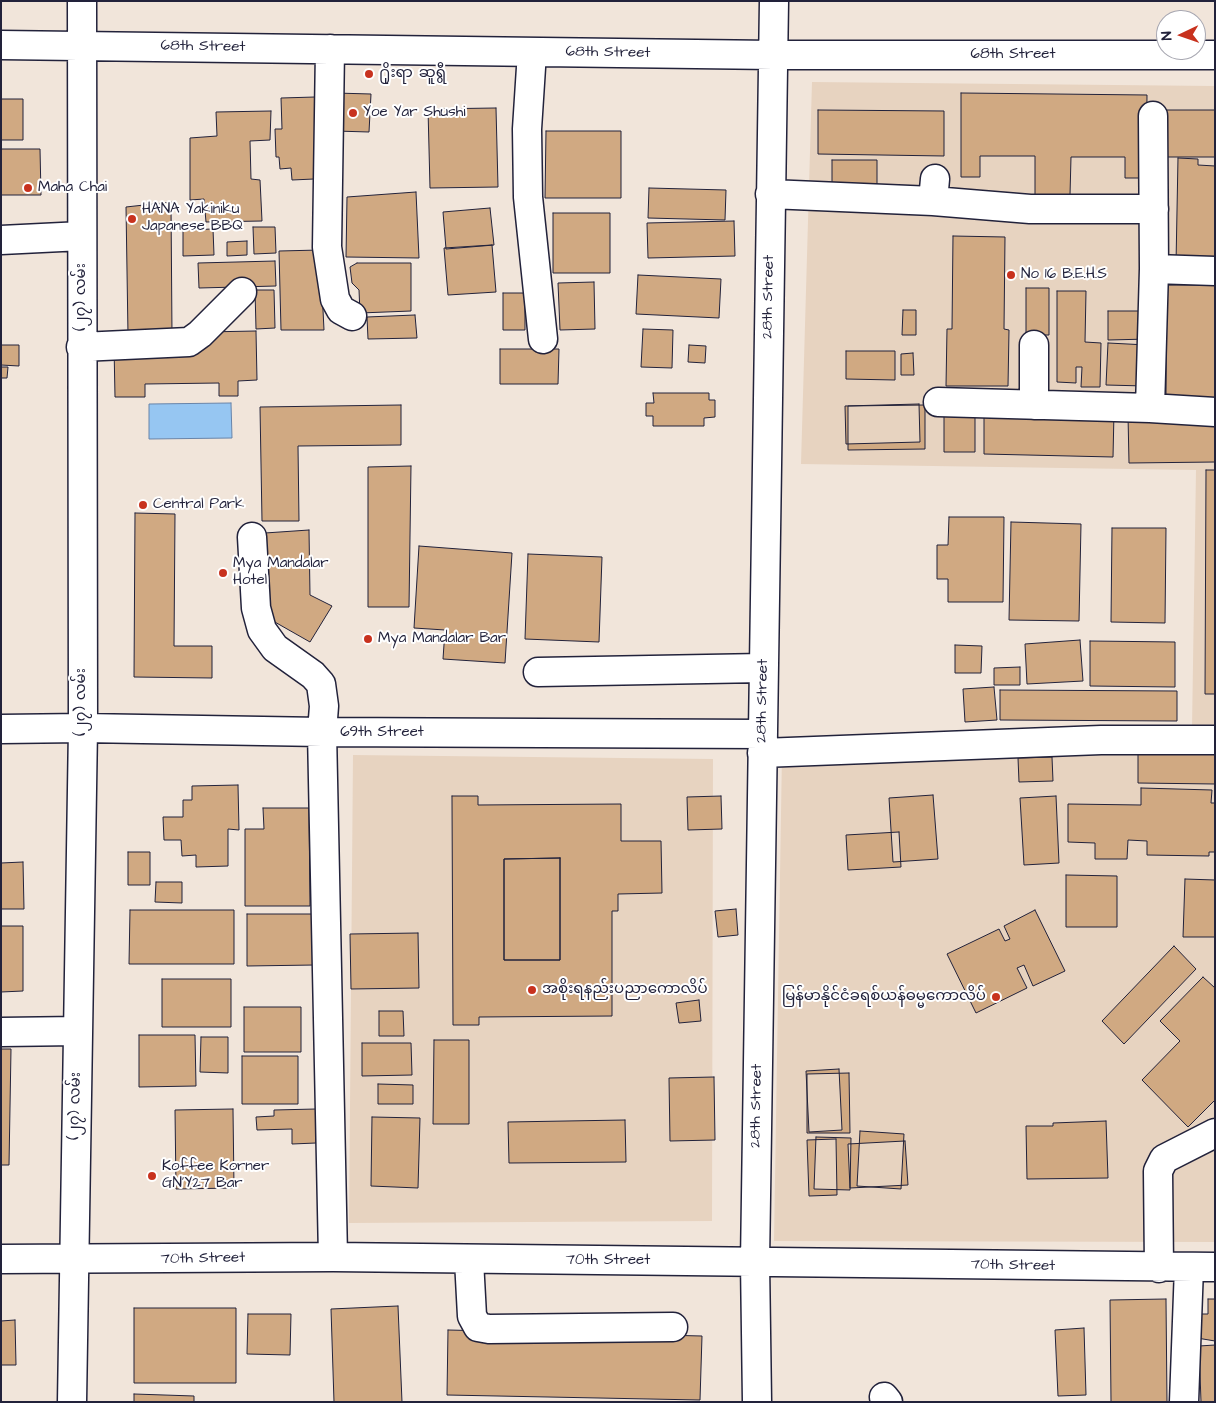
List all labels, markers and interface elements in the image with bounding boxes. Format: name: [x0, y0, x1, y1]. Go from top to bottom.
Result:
north arrow: [1156, 10, 1206, 60]
text: N: [1157, 31, 1177, 41]
street label: 68th Street: [160, 37, 246, 57]
street label: 68th Street: [565, 43, 651, 63]
street label: 68th Street: [971, 46, 1055, 64]
place label: ႐ိုးရာ ဆူရွီ: [379, 65, 446, 83]
marker: ႐ိုးရာ ဆူရွီ: [363, 68, 375, 80]
place label: Yoe Yar Shushi: [363, 104, 465, 122]
marker: Yoe Yar Shushi: [347, 107, 359, 119]
place label: Maha Chai: [38, 179, 107, 197]
marker: Maha Chai: [22, 182, 34, 194]
place label: HANA Yakiniku Japanese BBQ: [142, 201, 243, 236]
marker: HANA Yakiniku Japanese BBQ: [126, 213, 138, 225]
street label: 28th Street: [759, 255, 779, 339]
street label: (၂၇) လမ်း: [73, 263, 91, 331]
place label: No 16 B.E.H.S: [1021, 266, 1107, 284]
marker: No 16 B.E.H.S: [1005, 269, 1017, 281]
place label: Central Park: [153, 496, 244, 514]
marker: Central Park: [137, 499, 149, 511]
place label: Mya Mandalar Hotel: [233, 555, 328, 590]
marker: Mya Mandalar Hotel: [217, 567, 229, 579]
place label: Mya Mandalar Bar: [378, 630, 506, 648]
marker: Mya Mandalar Bar: [362, 633, 374, 645]
street label: 28th Street: [753, 659, 773, 743]
street label: (၂၇) လမ်း: [73, 668, 91, 736]
street label: 69th Street: [340, 724, 424, 742]
place label: အစိုးရနည်းပညာကောလိပ်: [542, 981, 708, 999]
marker: အစိုးရနည်းပညာကောလိပ်: [526, 984, 538, 996]
place label: မြန်မာနိုင်ငံခရစ်ယန်ဓမ္မကောလိပ်: [782, 988, 986, 1006]
marker: မြန်မာနိုင်ငံခရစ်ယန်ဓမ္မကောလိပ်: [990, 991, 1002, 1003]
street label: 28th Street: [747, 1064, 767, 1148]
street label: (၂၇) လမ်း: [66, 1072, 86, 1140]
place label: Koffee Korner GN'Y27 Bar: [162, 1158, 269, 1193]
marker: Koffee Korner GN'Y27 Bar: [146, 1170, 158, 1182]
street label: 70th Street: [161, 1249, 245, 1269]
street label: 70th Street: [566, 1252, 650, 1270]
street label: 70th Street: [971, 1256, 1055, 1276]

